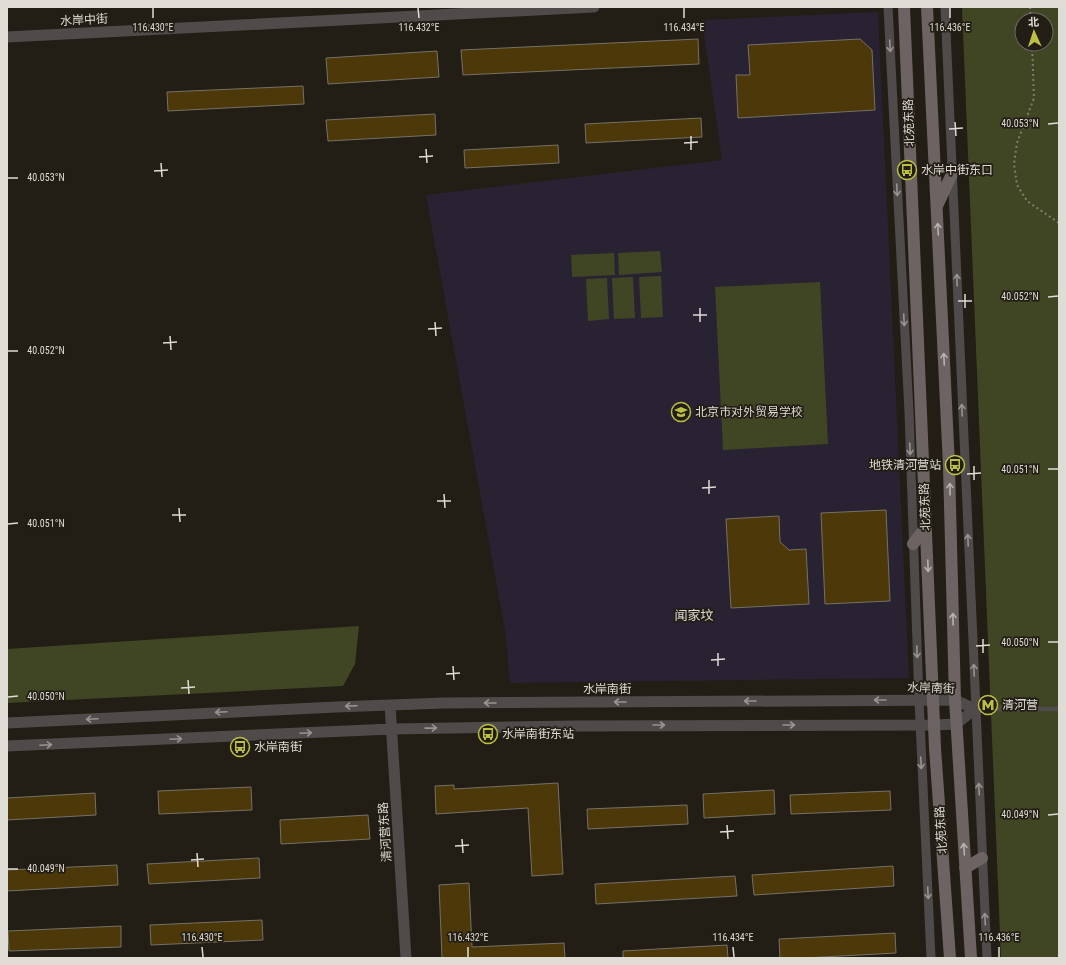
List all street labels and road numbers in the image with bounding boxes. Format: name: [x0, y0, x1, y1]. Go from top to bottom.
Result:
street label: 水岸中街: [60, 12, 108, 28]
street label: 北苑东路: [901, 99, 917, 147]
street label: 北苑东路: [917, 483, 933, 531]
street label: 水岸南街: [907, 680, 955, 696]
street label: 水岸南街: [583, 682, 631, 696]
street label: 清河营东路: [376, 802, 394, 862]
street label: 北苑东路: [932, 806, 950, 854]

